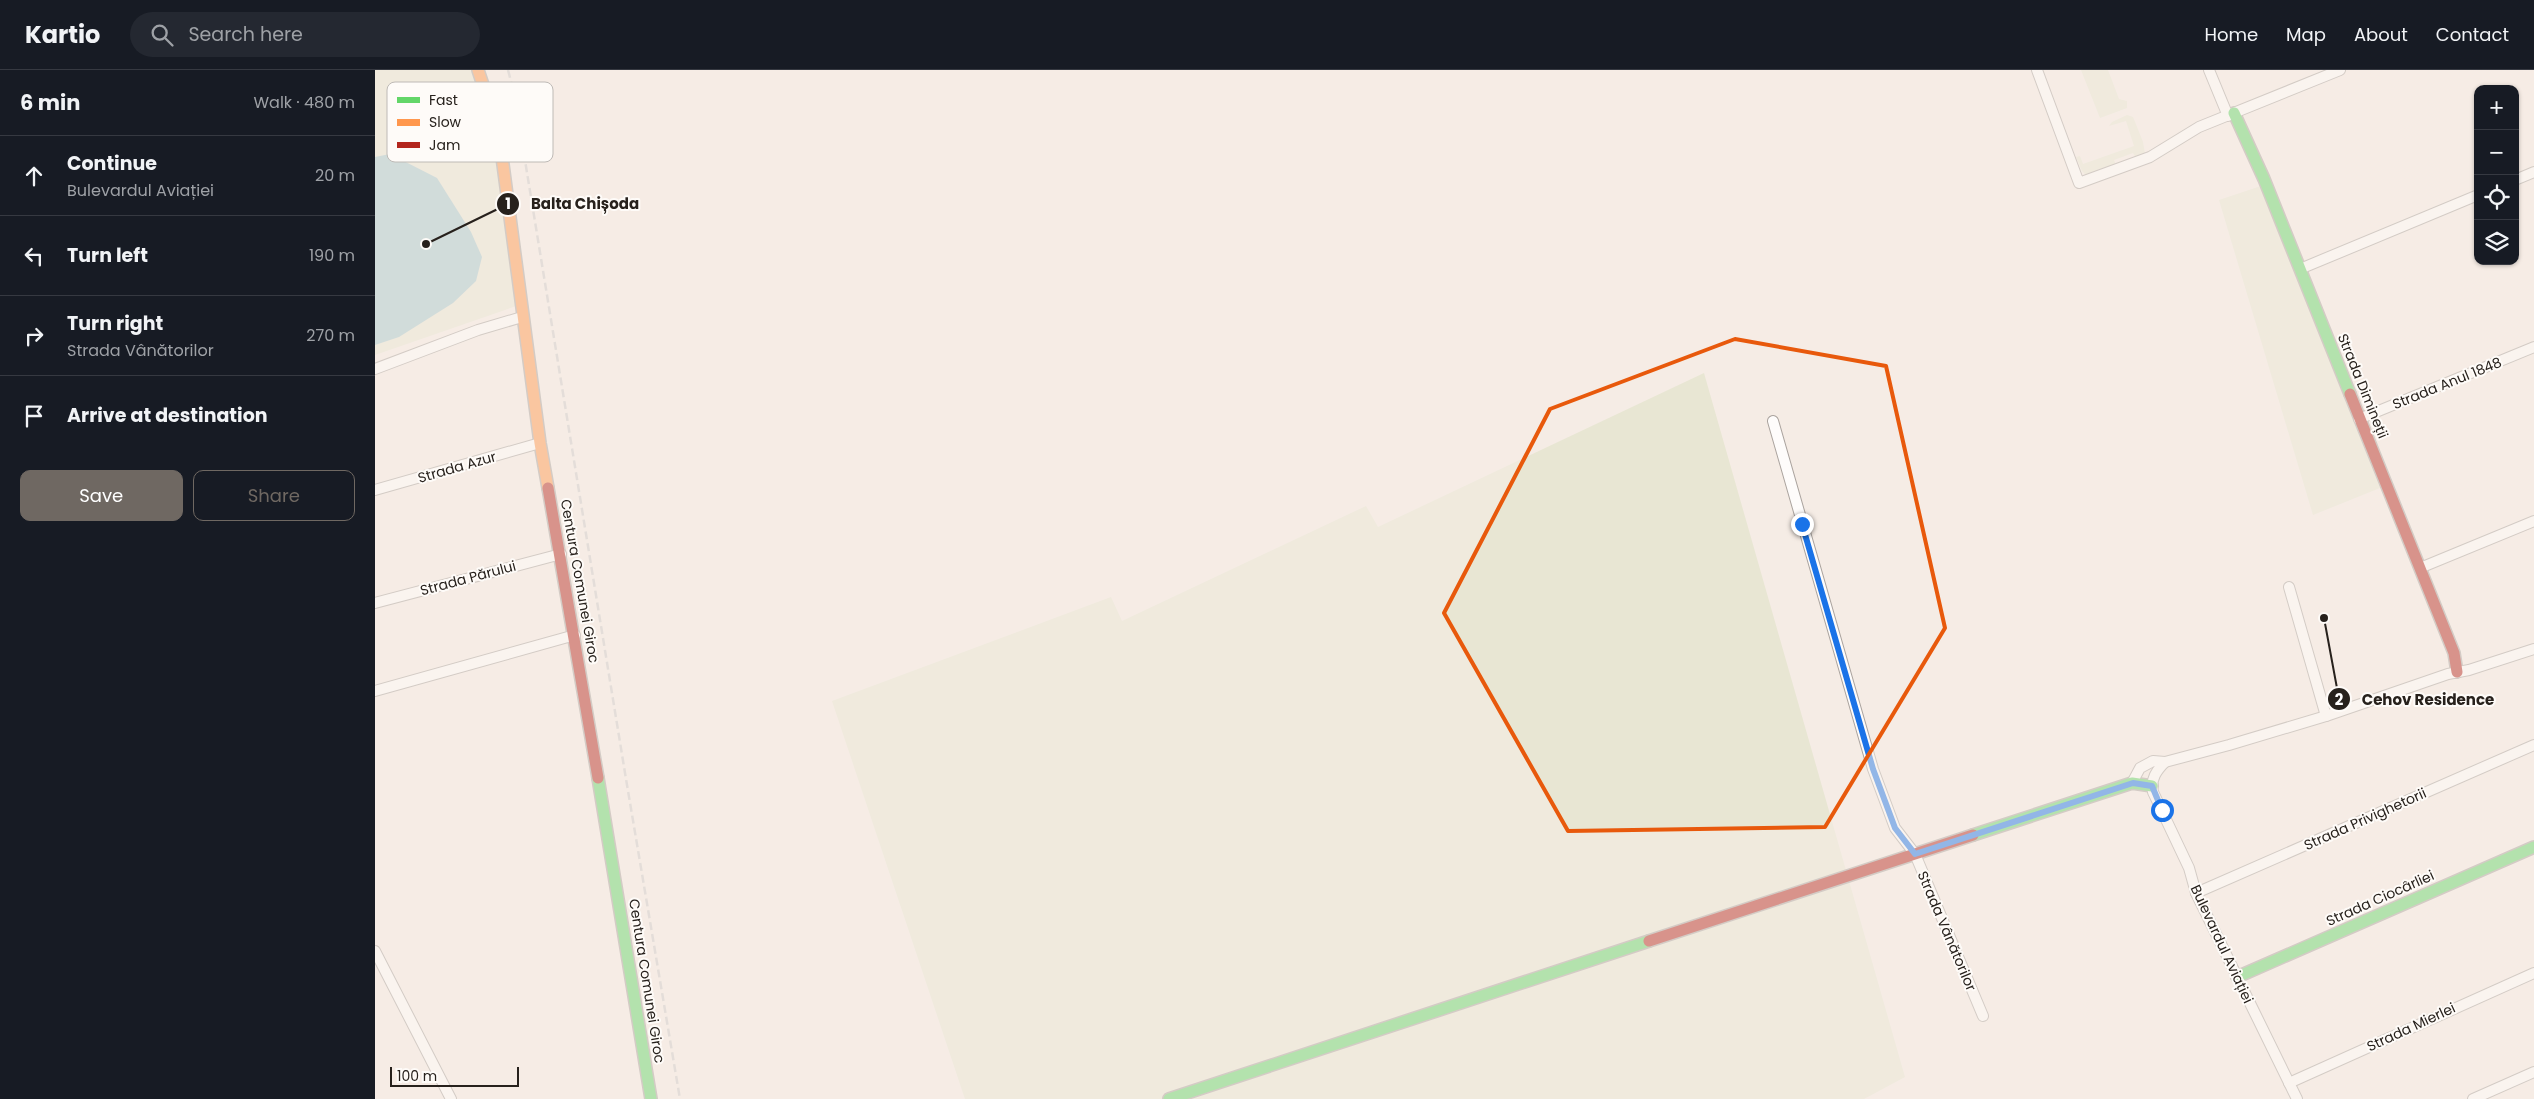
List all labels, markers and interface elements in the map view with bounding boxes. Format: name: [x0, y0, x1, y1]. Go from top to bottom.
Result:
search box: [130, 12, 480, 57]
text: Kartio: [25, 18, 100, 51]
icon: search: [148, 21, 176, 49]
text: Search here: [188, 21, 303, 48]
text: Home: [2204, 22, 2258, 47]
text: Map: [2286, 22, 2326, 47]
text: About: [2354, 22, 2408, 47]
text: Contact: [2436, 22, 2509, 47]
legend: [387, 82, 553, 162]
map controls: [2474, 85, 2519, 265]
button: +: [2474, 85, 2519, 130]
text: 6 min: [20, 88, 80, 117]
text: Fast: [429, 90, 458, 110]
text: Walk · 480 m: [253, 91, 355, 114]
text: Slow: [429, 112, 462, 132]
button: −: [2474, 130, 2519, 175]
text: Jam: [429, 135, 460, 155]
text: Continue: [67, 150, 157, 177]
icon: ahead: [20, 162, 48, 190]
text: 20 m: [315, 164, 355, 187]
button: locate: [2474, 175, 2519, 220]
text: Bulevardul Aviației: [67, 179, 214, 202]
callout: Balta Chișoda: [496, 189, 649, 219]
text: 1: [505, 193, 511, 214]
text: Balta Chișoda: [531, 193, 639, 215]
button: layers: [2474, 220, 2519, 265]
icon: left: [20, 242, 48, 270]
text: Turn left: [67, 242, 148, 269]
text: 190 m: [309, 244, 355, 267]
text: Turn right: [67, 310, 163, 337]
icon: right: [20, 322, 48, 350]
text: 270 m: [306, 324, 355, 347]
street label: Strada Dimineții: [2333, 331, 2393, 441]
text: Strada Vânătorilor: [67, 339, 214, 362]
street label: Strada Anul 1848: [2389, 352, 2505, 414]
icon: arrive: [20, 402, 48, 430]
text: Arrive at destination: [67, 402, 268, 429]
street label: Strada Azur: [415, 446, 499, 488]
button: Save: [20, 470, 183, 521]
button: Share: [193, 470, 355, 521]
street label: Centura Comunei Giroc: [556, 498, 604, 664]
route end: [1791, 513, 1814, 536]
street label: Strada Părului: [418, 556, 518, 600]
callout: Cehov Residence: [2327, 684, 2504, 714]
text: 2: [2335, 689, 2344, 710]
text: Cehov Residence: [2362, 689, 2494, 710]
street label: Strada Privighetorii: [2301, 783, 2429, 855]
route start: [2151, 799, 2174, 822]
street label: Strada Ciocârliei: [2323, 865, 2437, 931]
street label: Strada Vânătorilor: [1913, 868, 1981, 994]
street label: Bulevardul Aviației: [2186, 881, 2258, 1007]
street label: Centura Comunei Giroc: [624, 897, 670, 1065]
street label: Strada Mierlei: [2363, 998, 2459, 1056]
scale bar: [390, 1064, 519, 1087]
text: 100 m: [397, 1066, 437, 1086]

